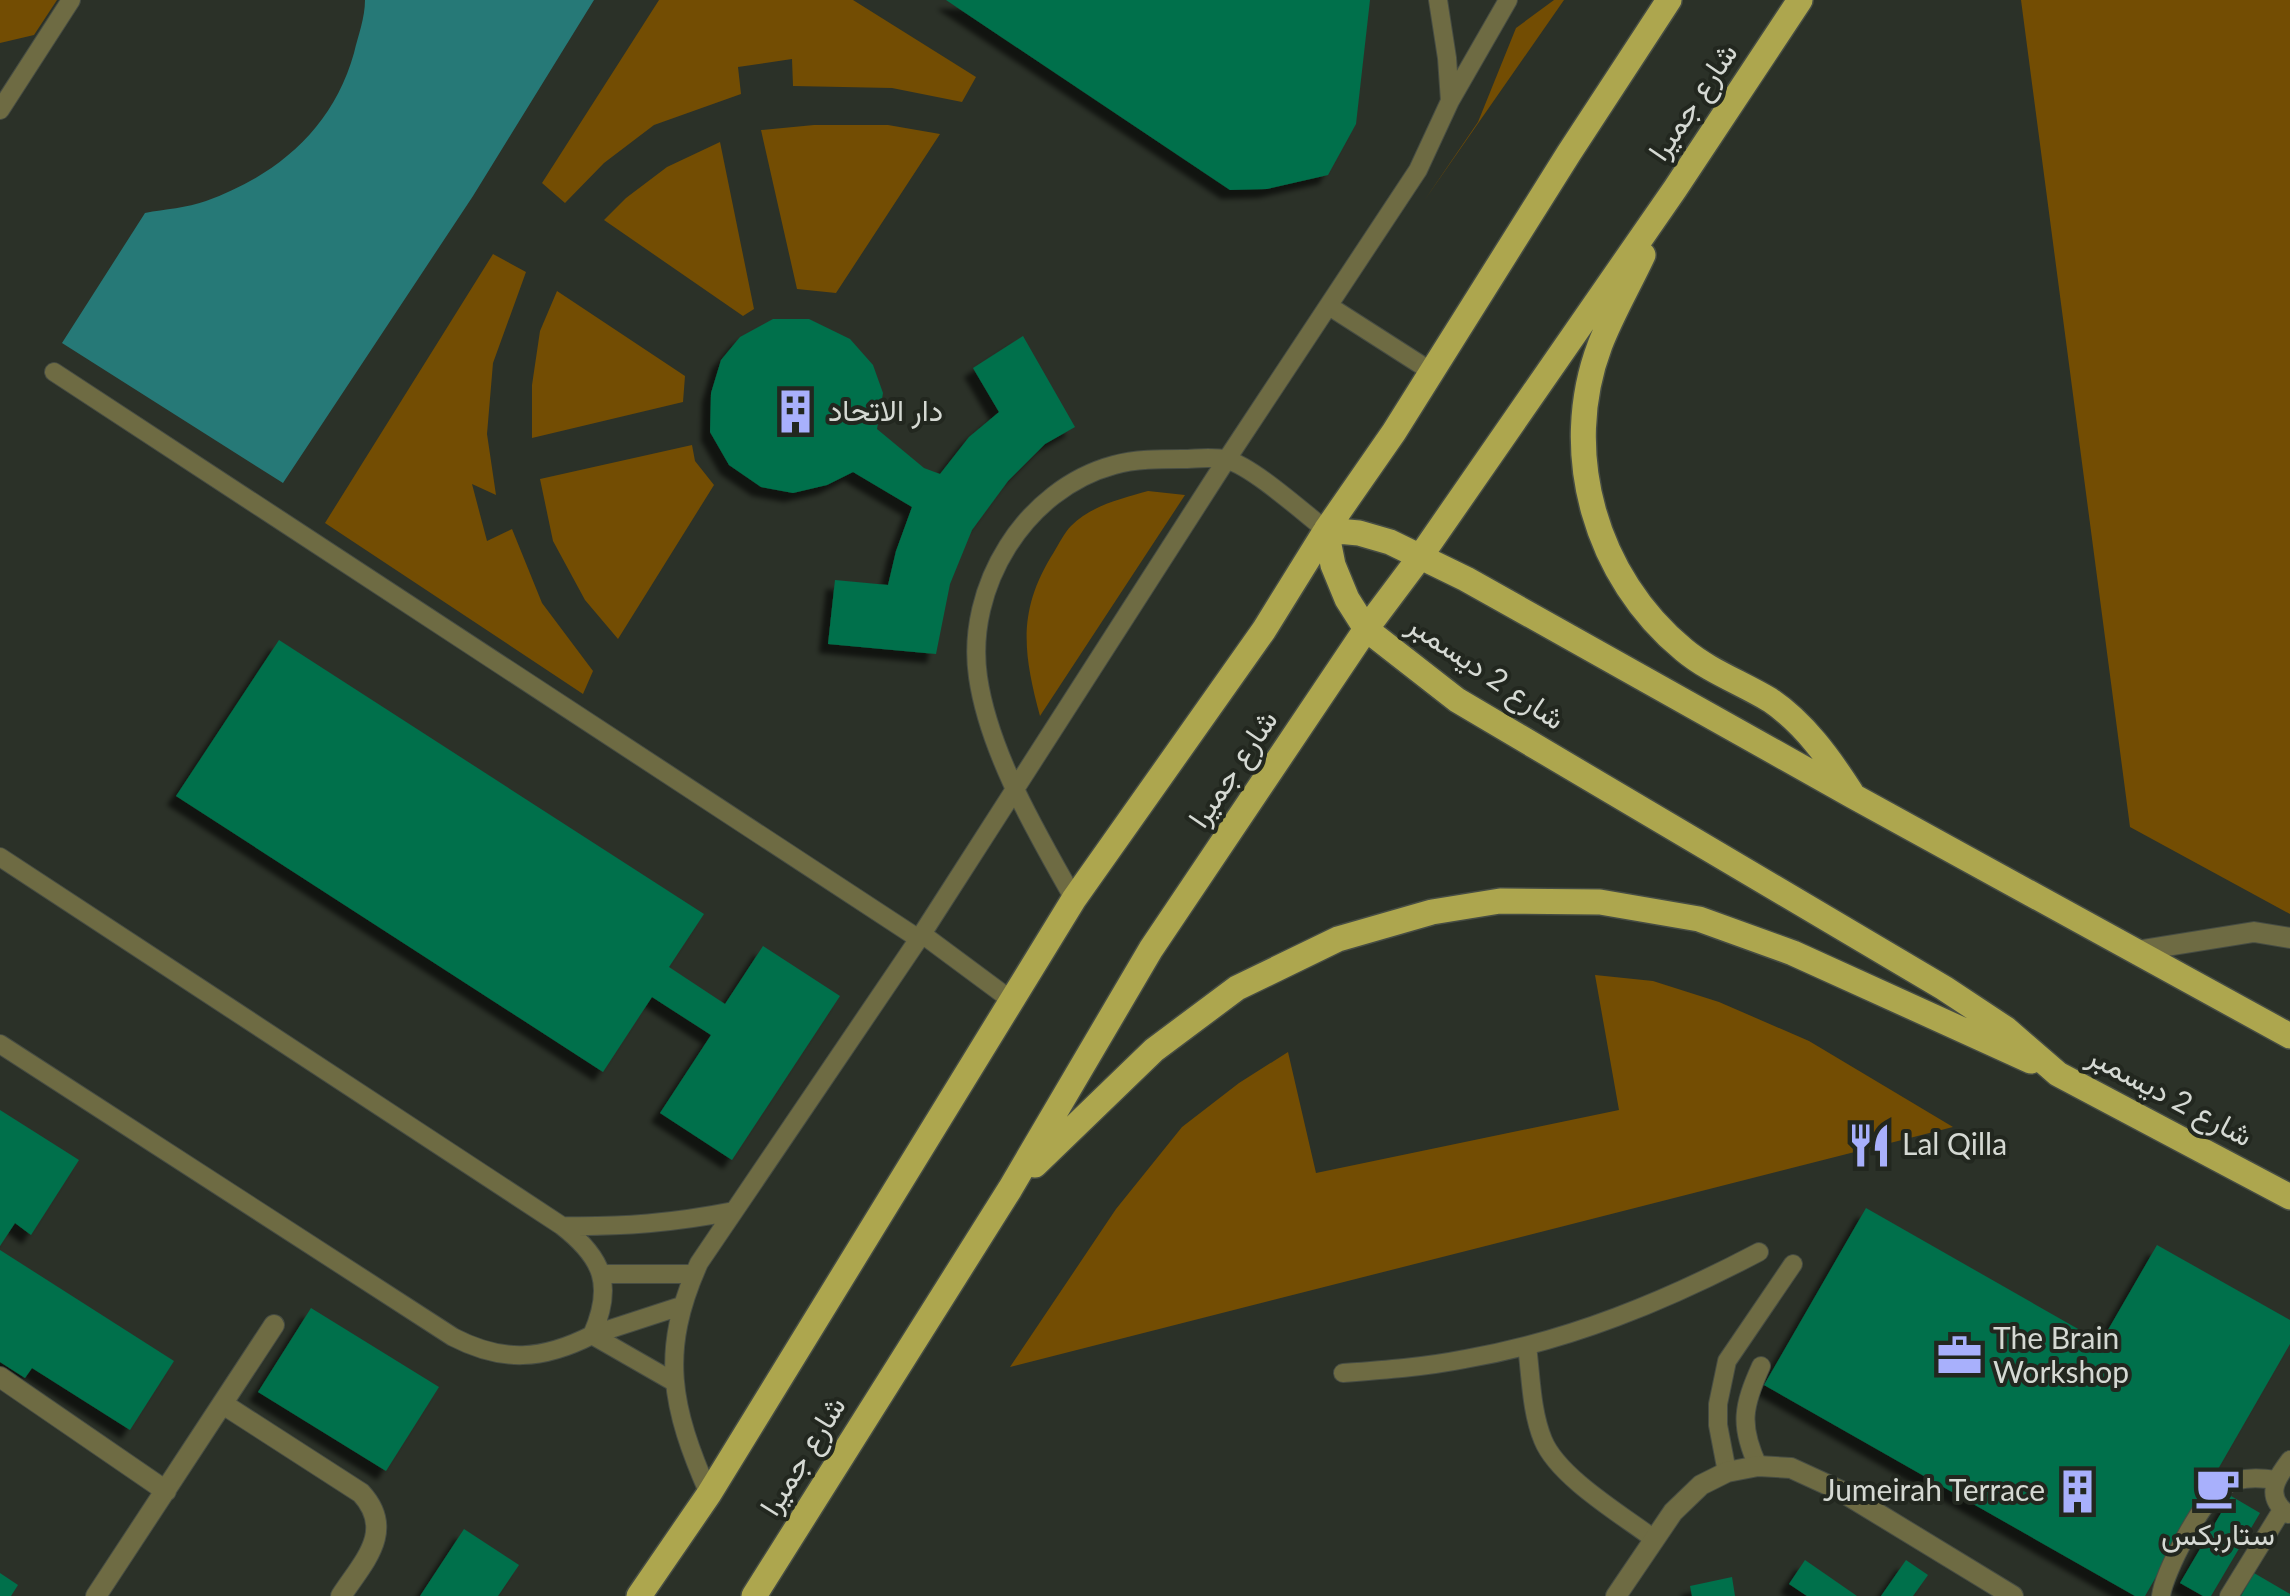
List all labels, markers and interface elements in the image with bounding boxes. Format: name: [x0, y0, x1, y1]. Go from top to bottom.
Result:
street label: شارع جميرا: [1639, 35, 1747, 169]
building icon: دار الاتحاد: [771, 387, 819, 435]
place label: دار الاتحاد: [828, 391, 943, 429]
street label: شارع 2 ديسمبر: [1399, 604, 1572, 739]
street label: شارع جميرا: [1179, 702, 1287, 836]
street label: شارع 2 ديسمبر: [2080, 1035, 2259, 1156]
restaurant icon: Lal Qilla: [1845, 1121, 1893, 1169]
place label: Lal Qilla: [1902, 1125, 2007, 1161]
place label: The Brain Workshop: [1993, 1319, 2129, 1389]
office icon: The Brain Workshop: [1936, 1332, 1984, 1380]
street label: شارع جميرا: [751, 1389, 855, 1523]
cafe icon: ستاربكس: [2194, 1464, 2242, 1512]
building icon: Jumeirah Terrace: [2054, 1467, 2102, 1515]
place label: Jumeirah Terrace: [1823, 1471, 2045, 1507]
place label: ستاربكس: [2161, 1515, 2275, 1553]

